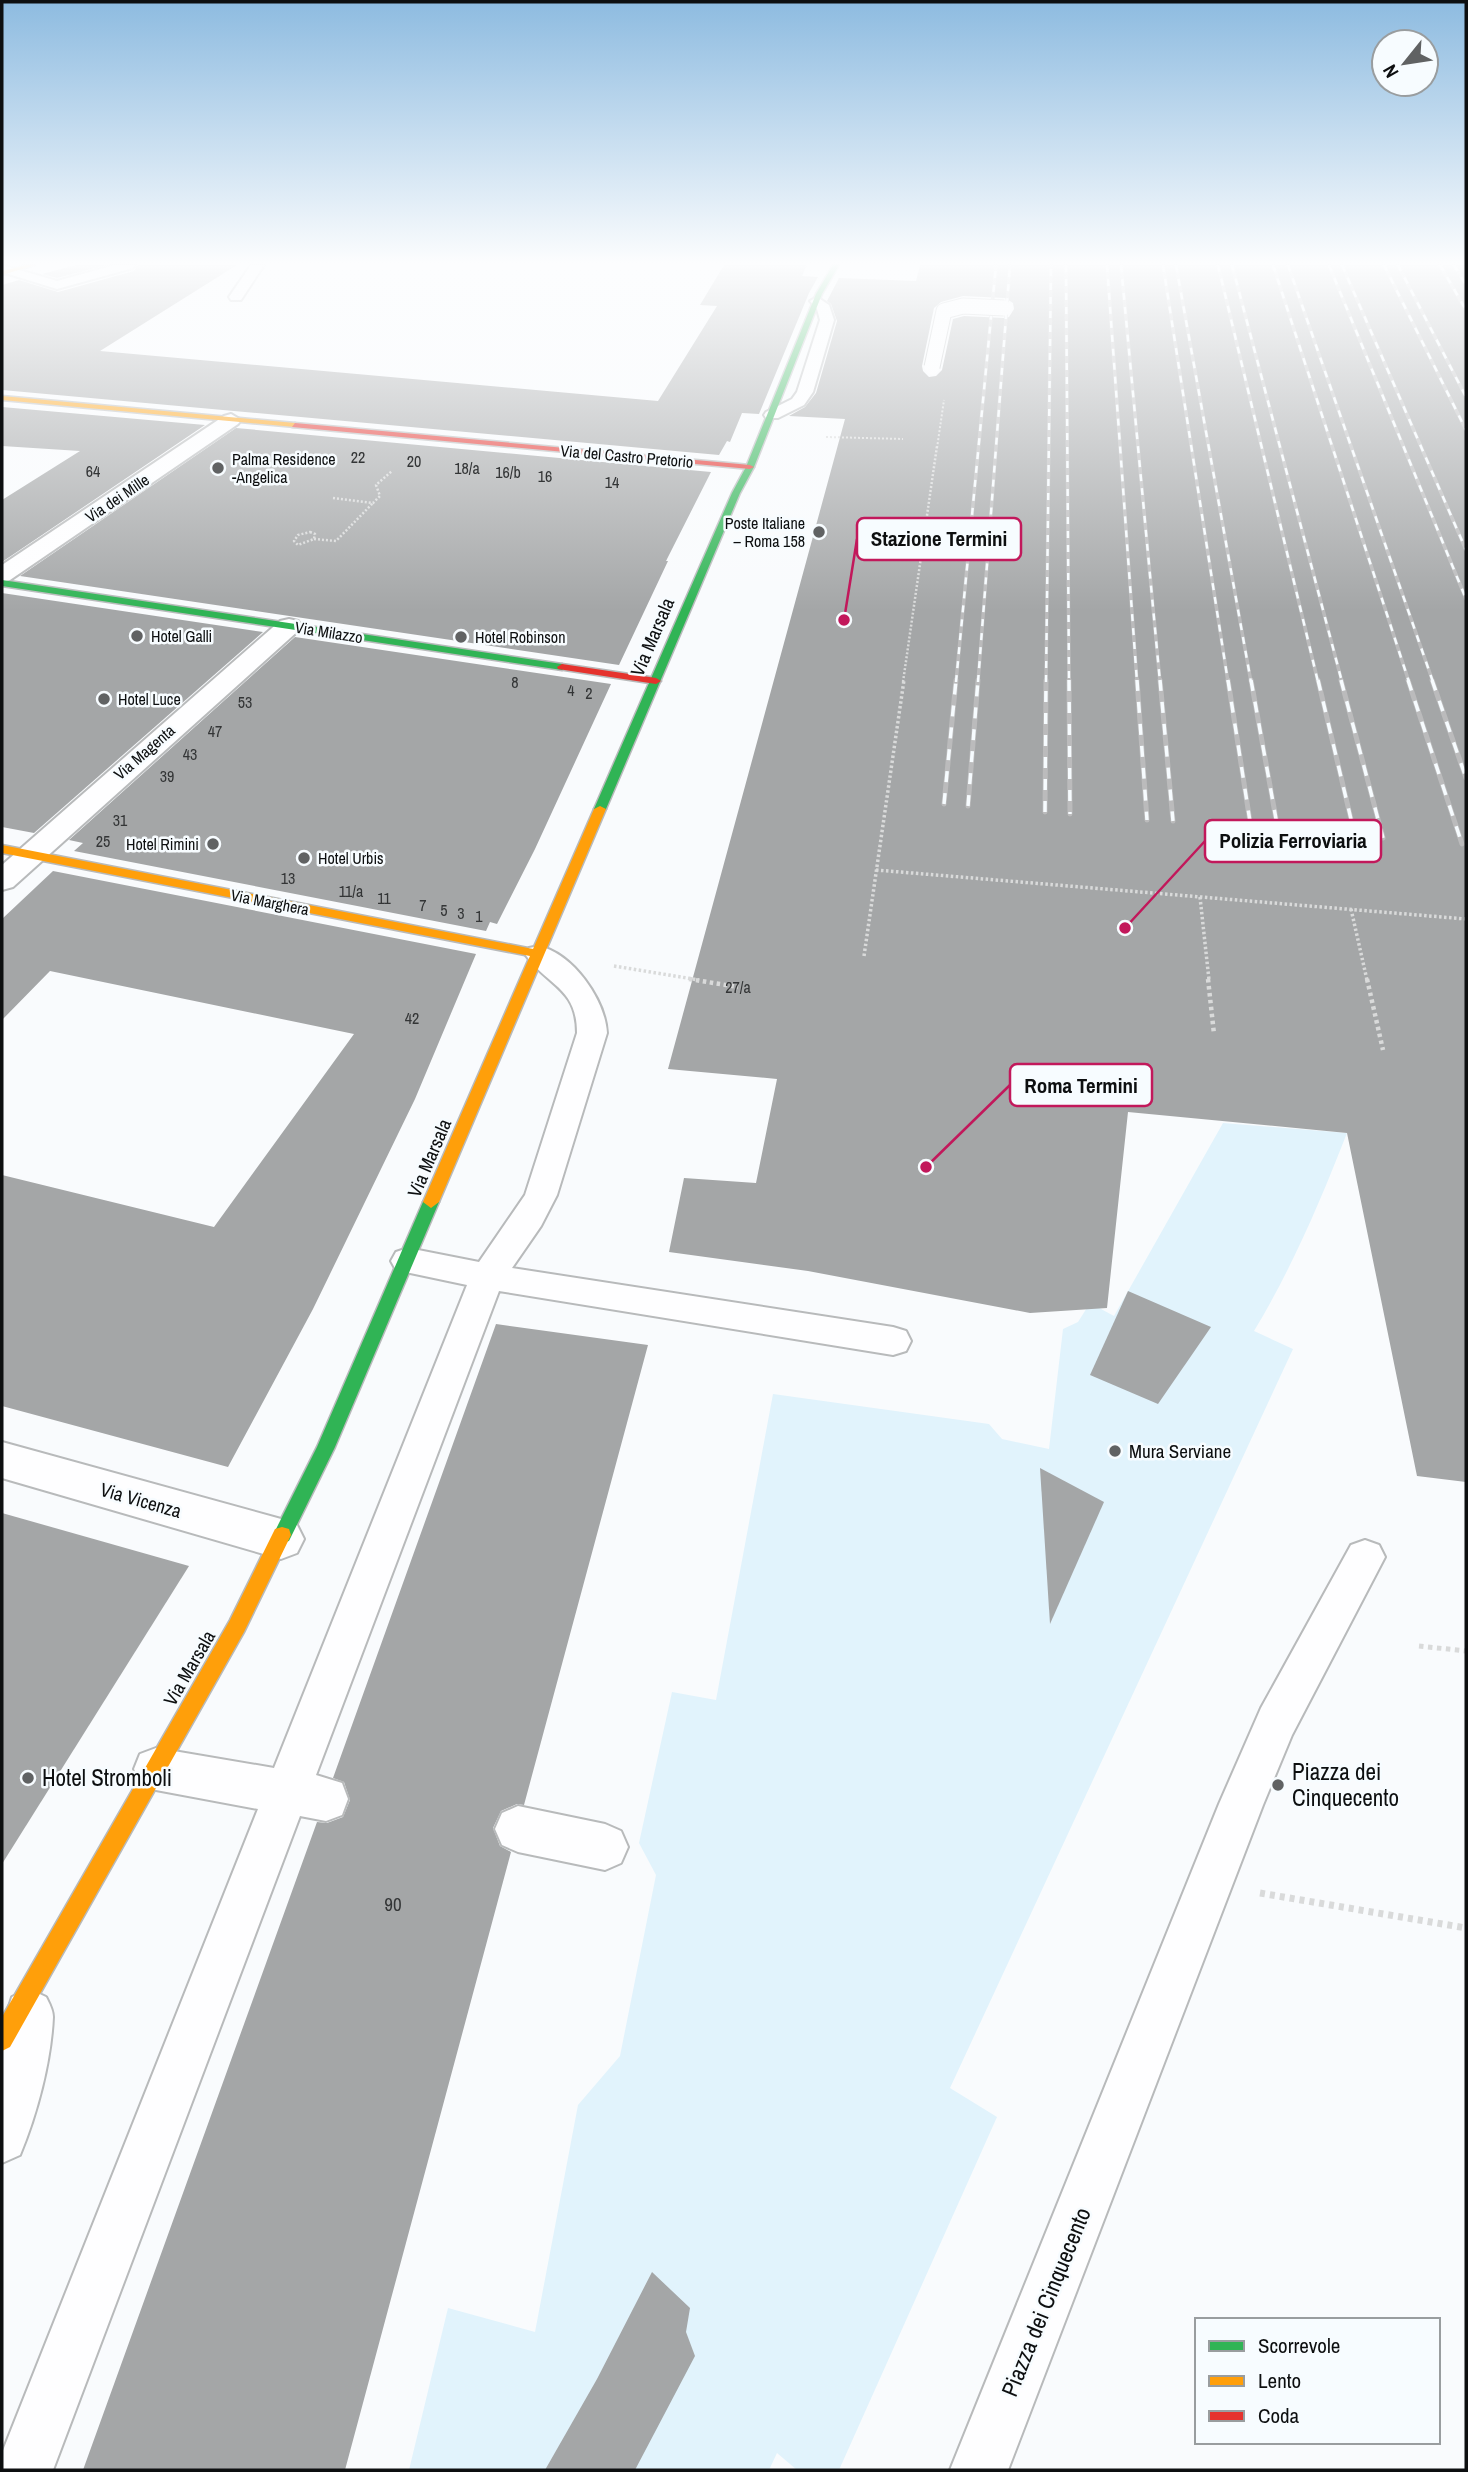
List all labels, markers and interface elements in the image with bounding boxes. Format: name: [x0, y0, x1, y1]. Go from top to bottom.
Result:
north arrow: [1370, 28, 1440, 98]
text: N: [1376, 60, 1404, 83]
street label: Via del Castro Pretorio: [560, 439, 694, 473]
house number: 22: [351, 446, 365, 468]
place label: Palma Residence -Angelica: [232, 448, 336, 488]
house number: 20: [407, 450, 421, 472]
house number: 18/a: [454, 457, 480, 479]
house number: 64: [86, 460, 100, 482]
marker: Palma Residence -Angelica: [210, 460, 226, 476]
house number: 16/b: [495, 461, 521, 483]
house number: 16: [538, 465, 552, 487]
street label: Via dei Mille: [81, 469, 153, 527]
house number: 14: [605, 471, 619, 493]
place label: Poste Italiane – Roma 158: [725, 512, 805, 552]
callout: Stazione Termini: [857, 518, 1021, 560]
marker: Poste Italiane – Roma 158: [811, 524, 827, 540]
text: Stazione Termini: [871, 524, 1007, 553]
street label: Via Marsala: [624, 593, 680, 680]
street label: Via Milazzo: [294, 616, 364, 648]
place label: Hotel Galli: [151, 625, 212, 647]
place label: Hotel Robinson: [475, 626, 565, 648]
marker: Hotel Galli: [129, 628, 145, 644]
marker: Hotel Robinson: [453, 629, 469, 645]
house number: 8: [511, 671, 519, 693]
house number: 4: [567, 679, 575, 701]
house number: 2: [585, 682, 593, 704]
place label: Hotel Luce: [118, 688, 181, 710]
marker: Hotel Luce: [96, 691, 112, 707]
house number: 53: [238, 691, 252, 713]
street label: Via Magenta: [109, 719, 180, 785]
house number: 47: [208, 720, 222, 742]
house number: 43: [183, 743, 197, 765]
house number: 39: [160, 765, 174, 787]
house number: 31: [113, 809, 128, 831]
callout: Polizia Ferroviaria: [1205, 820, 1381, 862]
text: Polizia Ferroviaria: [1219, 826, 1367, 855]
house number: 25: [96, 830, 110, 852]
place label: Hotel Rimini: [126, 833, 199, 855]
marker: Hotel Rimini: [205, 836, 221, 852]
place label: Hotel Urbis: [318, 847, 384, 869]
marker: Hotel Urbis: [296, 850, 312, 866]
house number: 13: [281, 867, 295, 889]
house number: 11/a: [339, 880, 364, 902]
street label: Via Marghera: [229, 884, 312, 920]
house number: 11: [377, 887, 392, 909]
house number: 7: [419, 894, 427, 916]
house number: 5: [440, 899, 448, 921]
house number: 3: [457, 902, 465, 924]
house number: 1: [475, 905, 483, 927]
house number: 27/a: [725, 976, 751, 998]
house number: 42: [405, 1007, 419, 1029]
callout: Roma Termini: [1010, 1064, 1152, 1106]
text: Roma Termini: [1024, 1071, 1138, 1100]
street label: Via Marsala: [401, 1114, 457, 1201]
place label: Mura Serviane: [1129, 1438, 1231, 1464]
marker: Mura Serviane: [1107, 1443, 1123, 1459]
street label: Via Vicenza: [97, 1476, 185, 1524]
street label: Via Marsala: [157, 1625, 221, 1710]
place label: Piazza dei Cinquecento: [1292, 1756, 1399, 1813]
place label: Hotel Stromboli: [42, 1762, 172, 1793]
marker: Hotel Stromboli: [20, 1770, 36, 1786]
marker: Piazza dei Cinquecento: [1270, 1777, 1286, 1793]
house number: 90: [384, 1891, 402, 1917]
street label: Piazza dei Cinquecento: [993, 2203, 1098, 2401]
legend: [1195, 2318, 1440, 2444]
text: Scorrevole: [1258, 2331, 1340, 2360]
text: Lento: [1258, 2366, 1301, 2395]
text: Coda: [1258, 2401, 1300, 2430]

